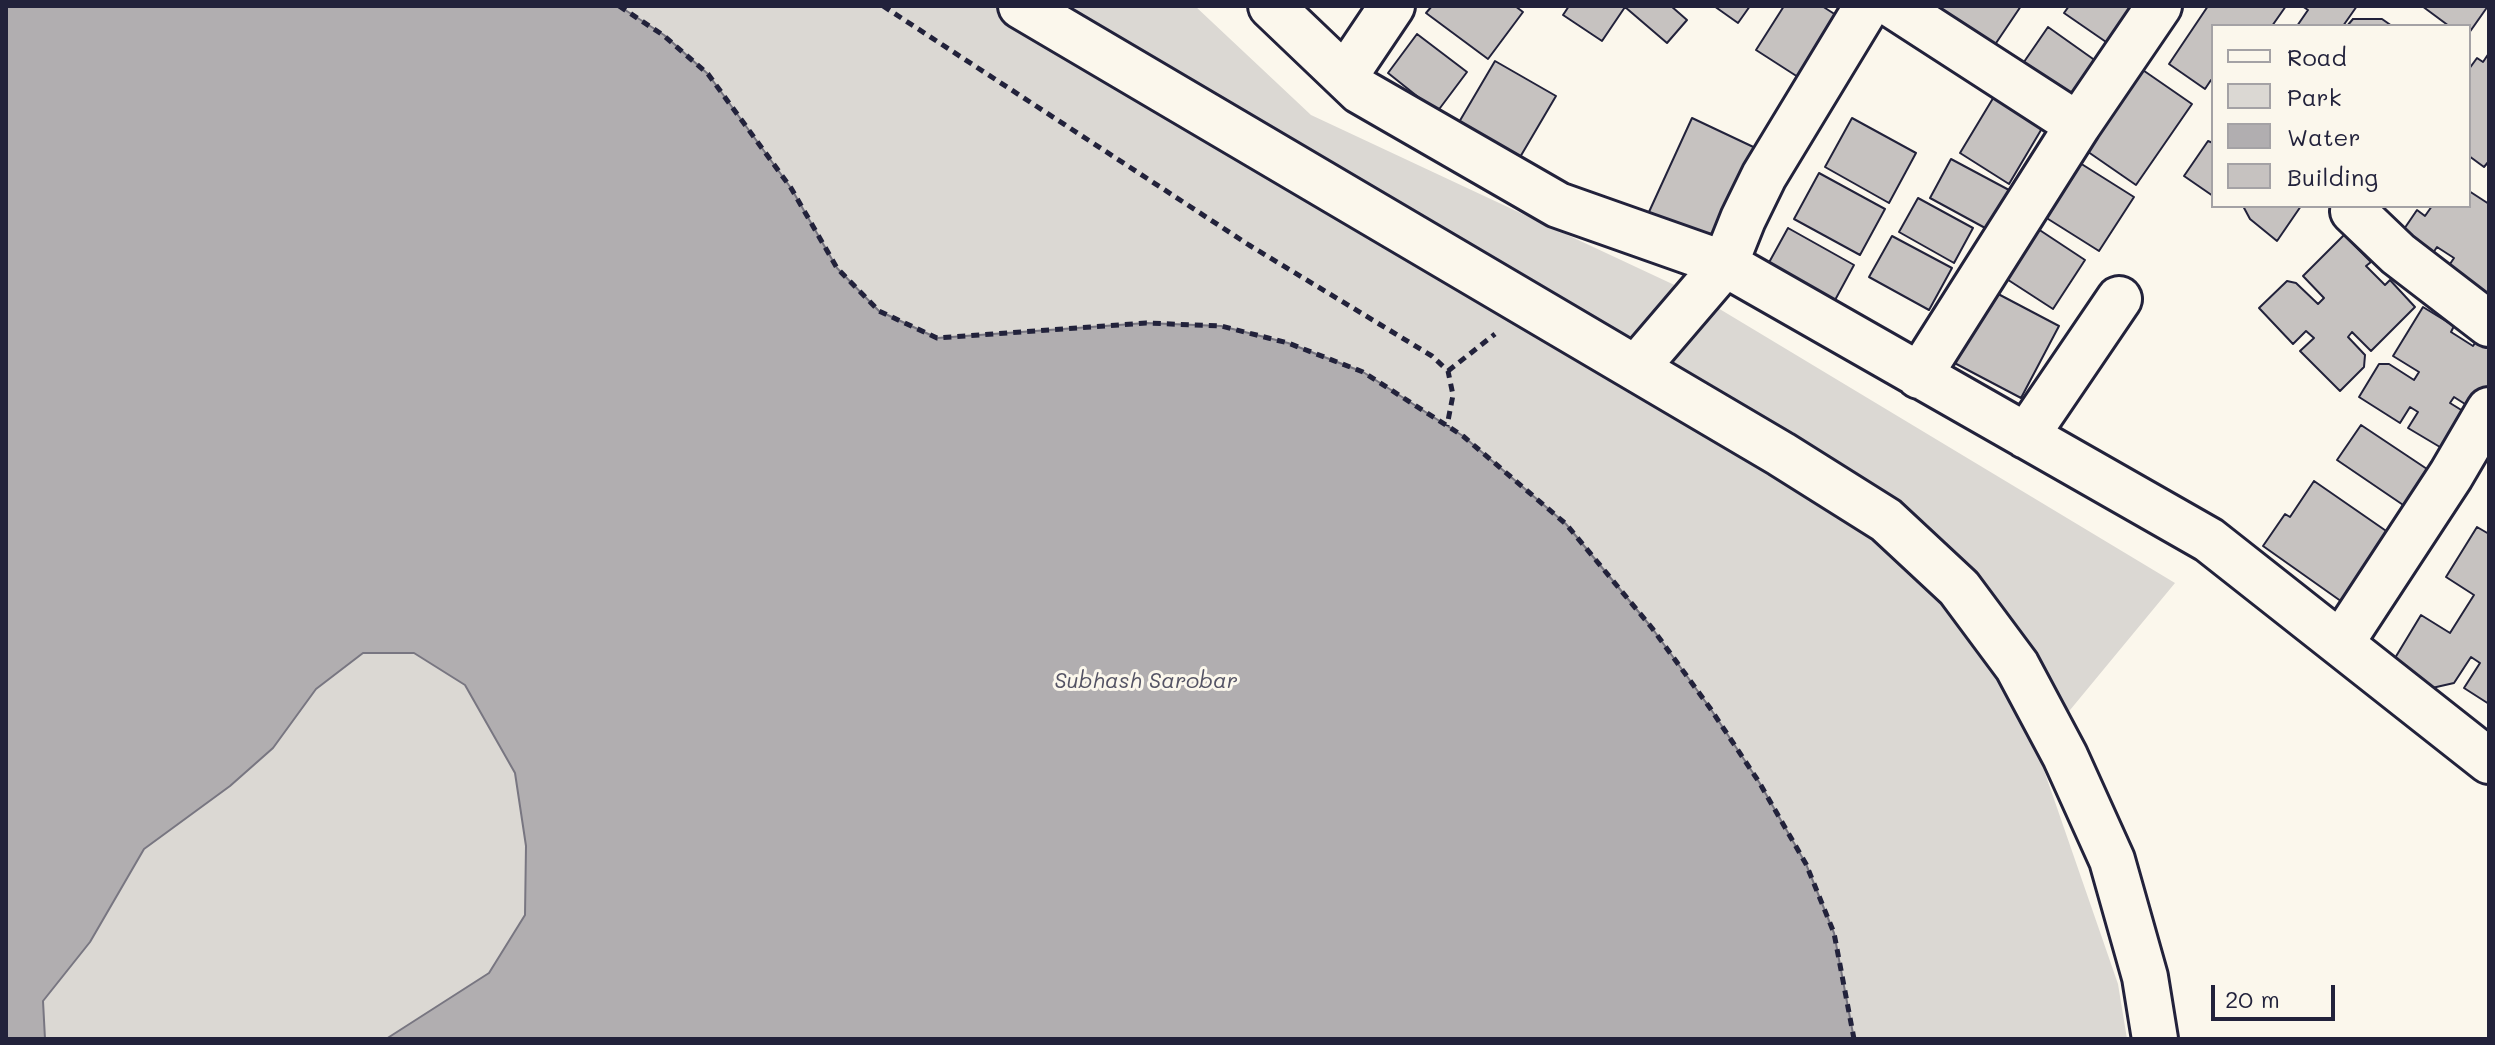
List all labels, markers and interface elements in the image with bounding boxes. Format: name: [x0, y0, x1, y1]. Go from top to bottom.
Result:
legend: [2211, 24, 2471, 208]
text: Road: [2287, 41, 2347, 72]
text: Park: [2287, 81, 2341, 112]
text: Water: [2287, 121, 2361, 152]
text: Building: [2287, 161, 2378, 192]
water label: Subhash Sarobar: [1054, 668, 1238, 694]
scale bar: [2215, 969, 2339, 1019]
text: 20 m: [2225, 983, 2280, 1014]

